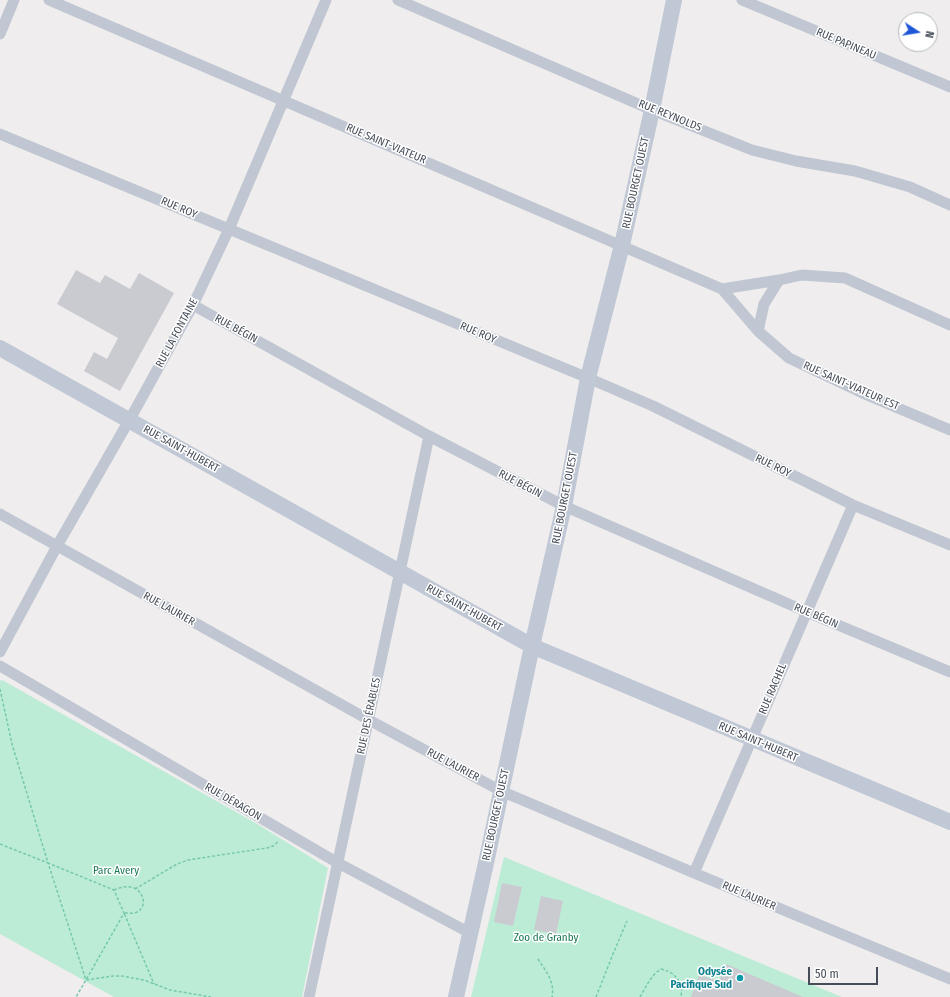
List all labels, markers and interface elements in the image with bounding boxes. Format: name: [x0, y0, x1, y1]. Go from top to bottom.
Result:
north arrow: [898, 12, 938, 52]
street label: RUE PAPINEAU: [814, 25, 878, 63]
text: N: [922, 30, 936, 39]
street label: RUE REYNOLDS: [636, 97, 704, 135]
street label: RUE SAINT-VIATEUR: [344, 121, 428, 167]
street label: RUE BOURGET OUEST: [620, 136, 652, 230]
street label: RUE ROY: [159, 194, 199, 222]
street label: RUE LA FONTAINE: [153, 296, 201, 370]
street label: RUE BÉGIN: [212, 312, 260, 346]
street label: RUE ROY: [458, 319, 498, 347]
street label: RUE SAINT-VIATEUR EST: [801, 359, 901, 413]
street label: RUE SAINT-HUBERT: [141, 423, 221, 475]
street label: RUE BOURGET OUEST: [550, 451, 580, 545]
street label: RUE ROY: [753, 452, 793, 480]
street label: RUE BÉGIN: [496, 467, 544, 501]
street label: RUE SAINT-HUBERT: [424, 582, 504, 634]
street label: RUE LAURIER: [141, 589, 197, 629]
street label: RUE BÉGIN: [792, 601, 840, 631]
street label: RUE RACHEL: [756, 662, 790, 716]
street label: RUE DES ÉRABLES: [354, 677, 384, 755]
street label: RUE SAINT-HUBERT: [716, 719, 800, 765]
street label: RUE LAURIER: [425, 746, 481, 784]
street label: RUE BOURGET OUEST: [480, 768, 512, 862]
street label: RUE DÉRAGON: [202, 780, 264, 824]
park label: Parc Avery: [93, 864, 139, 878]
street label: RUE LAURIER: [720, 879, 778, 913]
park label: Zoo de Granby: [514, 931, 578, 945]
scale bar: [810, 959, 880, 985]
place label: Odysée Pacifique Sud: [670, 965, 732, 991]
text: 50 m: [815, 967, 839, 981]
marker: Odysée Pacifique Sud: [735, 973, 745, 983]

